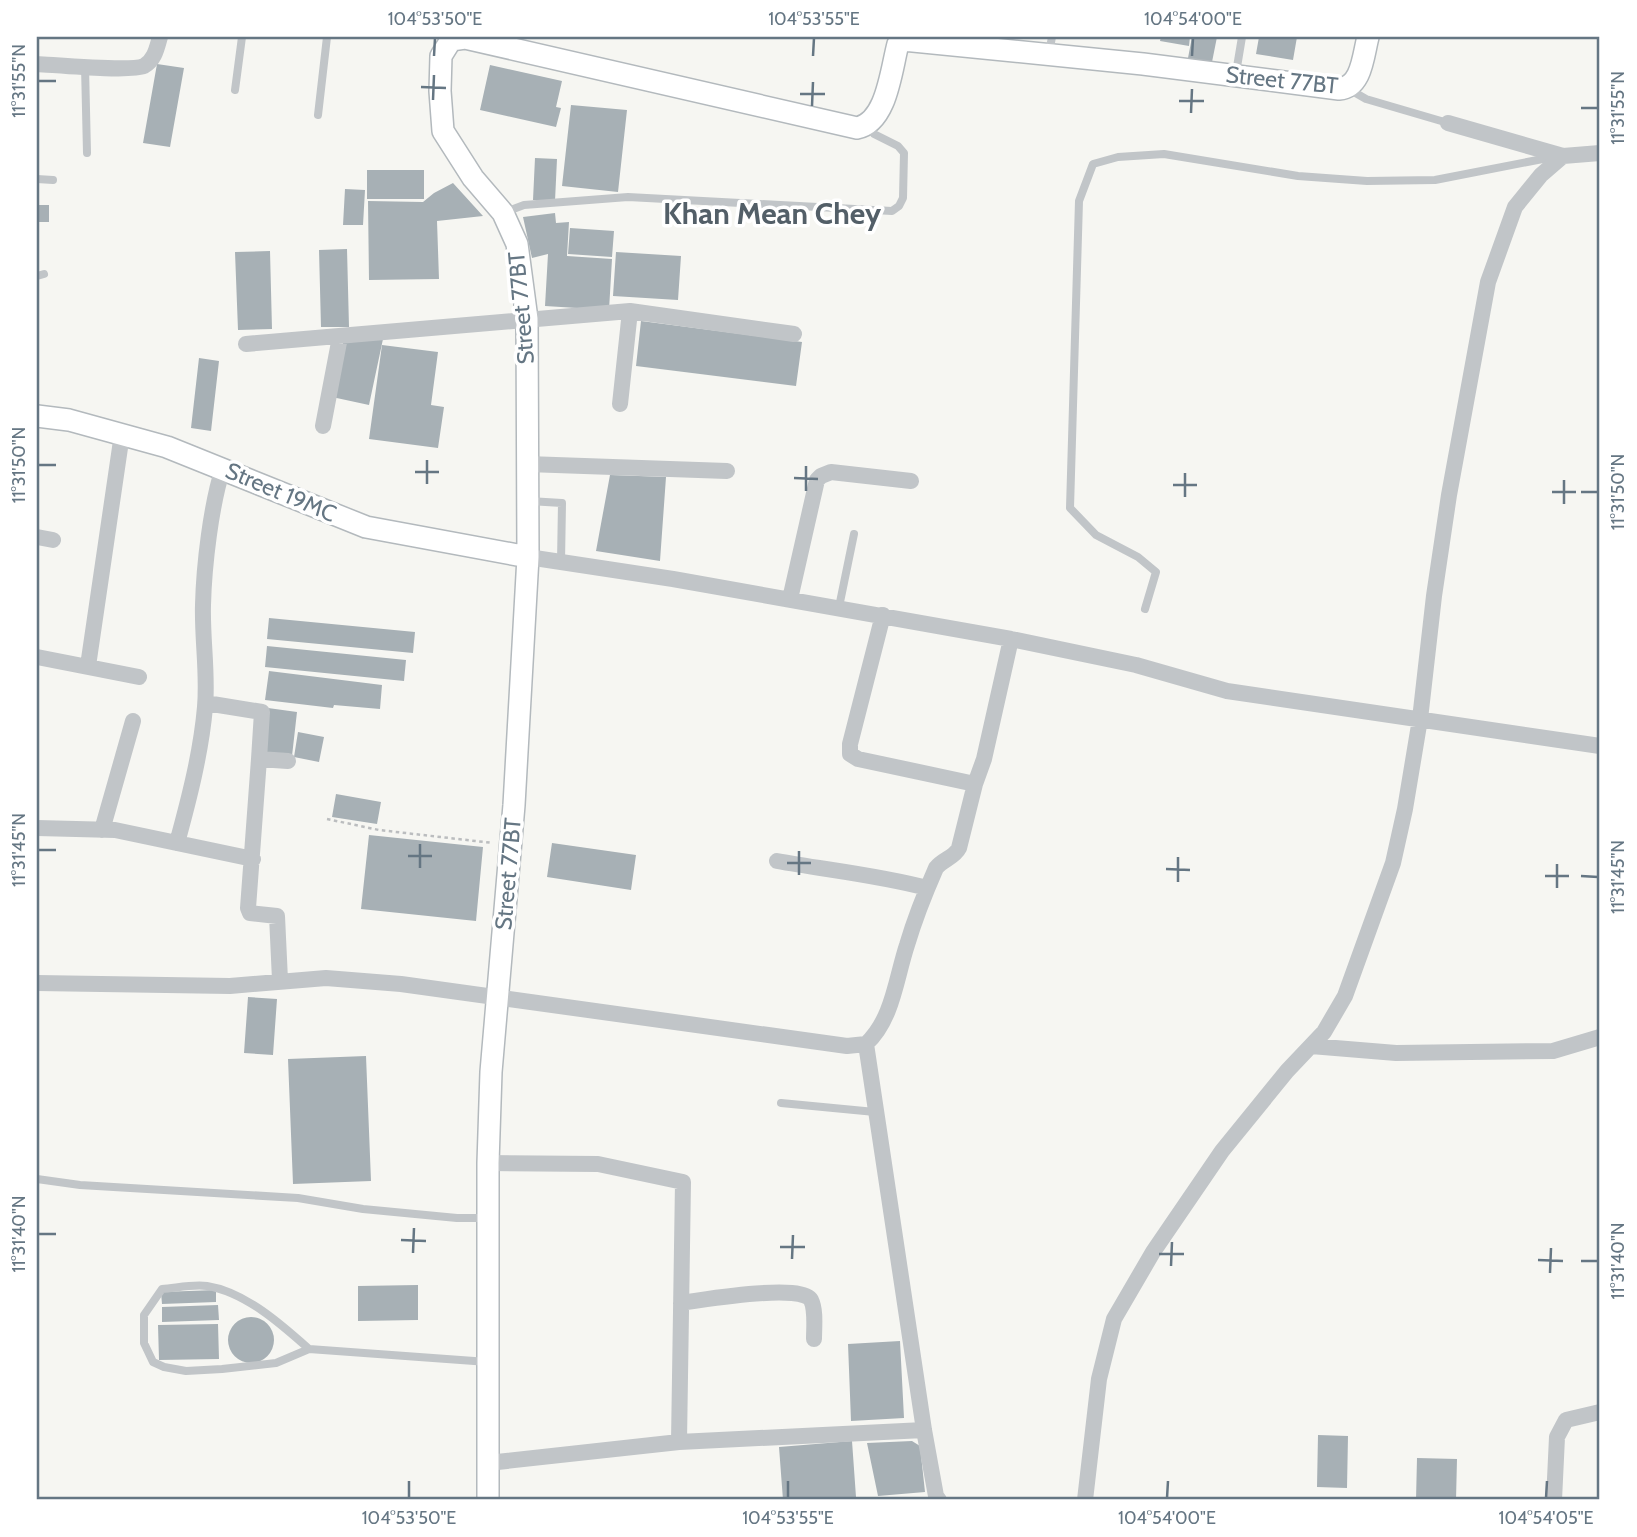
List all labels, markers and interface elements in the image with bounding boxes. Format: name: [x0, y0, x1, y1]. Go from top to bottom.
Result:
text: 104°53'50"E: [388, 8, 482, 30]
text: 104°53'55"E: [768, 8, 860, 30]
text: 104°54'00"E: [1144, 8, 1242, 30]
text: 11°31'55"N: [8, 44, 30, 118]
street label: Street 77BT: [1224, 60, 1340, 100]
text: 11°31'55"N: [1607, 71, 1629, 145]
district label: Khan Mean Chey: [663, 195, 882, 232]
street label: Street 77BT: [502, 251, 540, 365]
text: 11°31'50"N: [8, 427, 30, 503]
text: 11°31'50"N: [1607, 454, 1629, 530]
street label: Street 19MC: [222, 456, 340, 528]
text: 11°31'45"N: [8, 813, 30, 887]
street label: Street 77BT: [489, 817, 527, 931]
text: 11°31'45"N: [1607, 840, 1629, 914]
text: 11°31'40"N: [8, 1196, 30, 1272]
text: 11°31'40"N: [1607, 1223, 1629, 1299]
text: 104°53'50"E: [362, 1507, 456, 1529]
text: 104°53'55"E: [742, 1507, 834, 1529]
text: 104°54'00"E: [1118, 1507, 1216, 1529]
text: 104°54'05"E: [1499, 1507, 1594, 1529]

